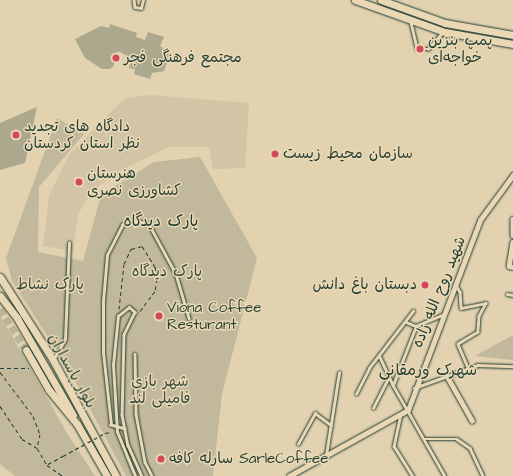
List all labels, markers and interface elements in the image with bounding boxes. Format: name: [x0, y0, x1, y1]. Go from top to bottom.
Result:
place label: پمپ بنزین خواجه‌ای: [428, 31, 492, 66]
marker: پمپ بنزین خواجه‌ای: [415, 44, 425, 54]
place label: مجتمع فرهنگی فجر: [124, 49, 242, 67]
marker: مجتمع فرهنگی فجر: [111, 53, 121, 63]
place label: دادگاه های تجدید نظر استان کردستان: [24, 117, 140, 152]
marker: دادگاه های تجدید نظر استان کردستان: [11, 130, 21, 140]
place label: سازمان محیط زیست: [283, 145, 413, 163]
marker: سازمان محیط زیست: [270, 149, 280, 159]
place label: هنرستان کشاورزی نصری: [87, 164, 181, 199]
marker: هنرستان کشاورزی نصری: [74, 177, 84, 187]
district label: پارک دیدگاه: [124, 211, 198, 231]
street label: شهید روح الله زاده: [408, 234, 470, 350]
park label: پارک دیدگاه: [132, 263, 202, 281]
park label: پارک نشاط: [16, 276, 84, 294]
place label: دبستان باغ دانش: [313, 276, 417, 294]
marker: دبستان باغ دانش: [420, 280, 430, 290]
place label: Viona Coffee Resturant: [167, 298, 261, 333]
marker: Viona Coffee Resturant: [154, 311, 164, 321]
street label: بلوار پاسداران: [44, 331, 100, 411]
district label: شهرک ورمقانی: [379, 360, 477, 380]
park label: شهر بازی فامیلی لند: [129, 372, 191, 407]
place label: سارله کافه SarleCoffee: [169, 450, 328, 468]
marker: سارله کافه SarleCoffee: [156, 454, 166, 464]

